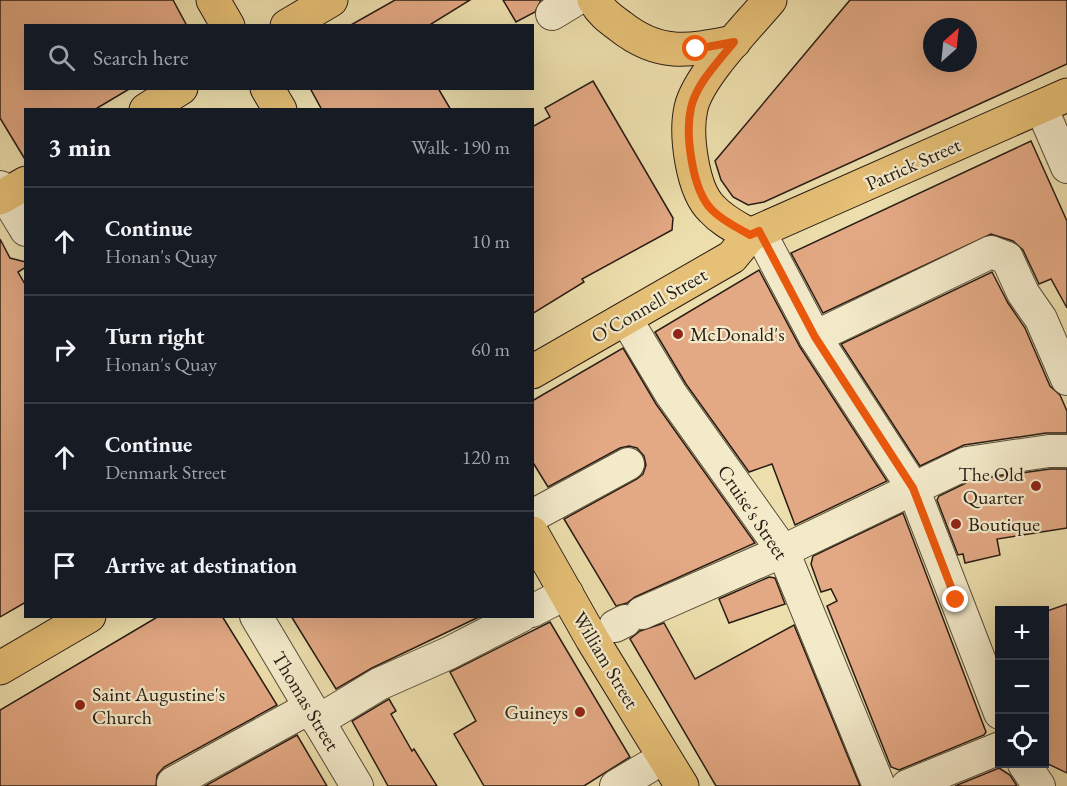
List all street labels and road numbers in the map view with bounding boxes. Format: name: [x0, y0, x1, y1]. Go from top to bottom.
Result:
street label: Patrick Street: [861, 131, 965, 196]
street label: O'Connell Street: [586, 261, 712, 349]
street label: Cruise's Street: [712, 460, 795, 565]
street label: William Street: [567, 607, 646, 714]
street label: Thomas Street: [266, 646, 346, 756]

